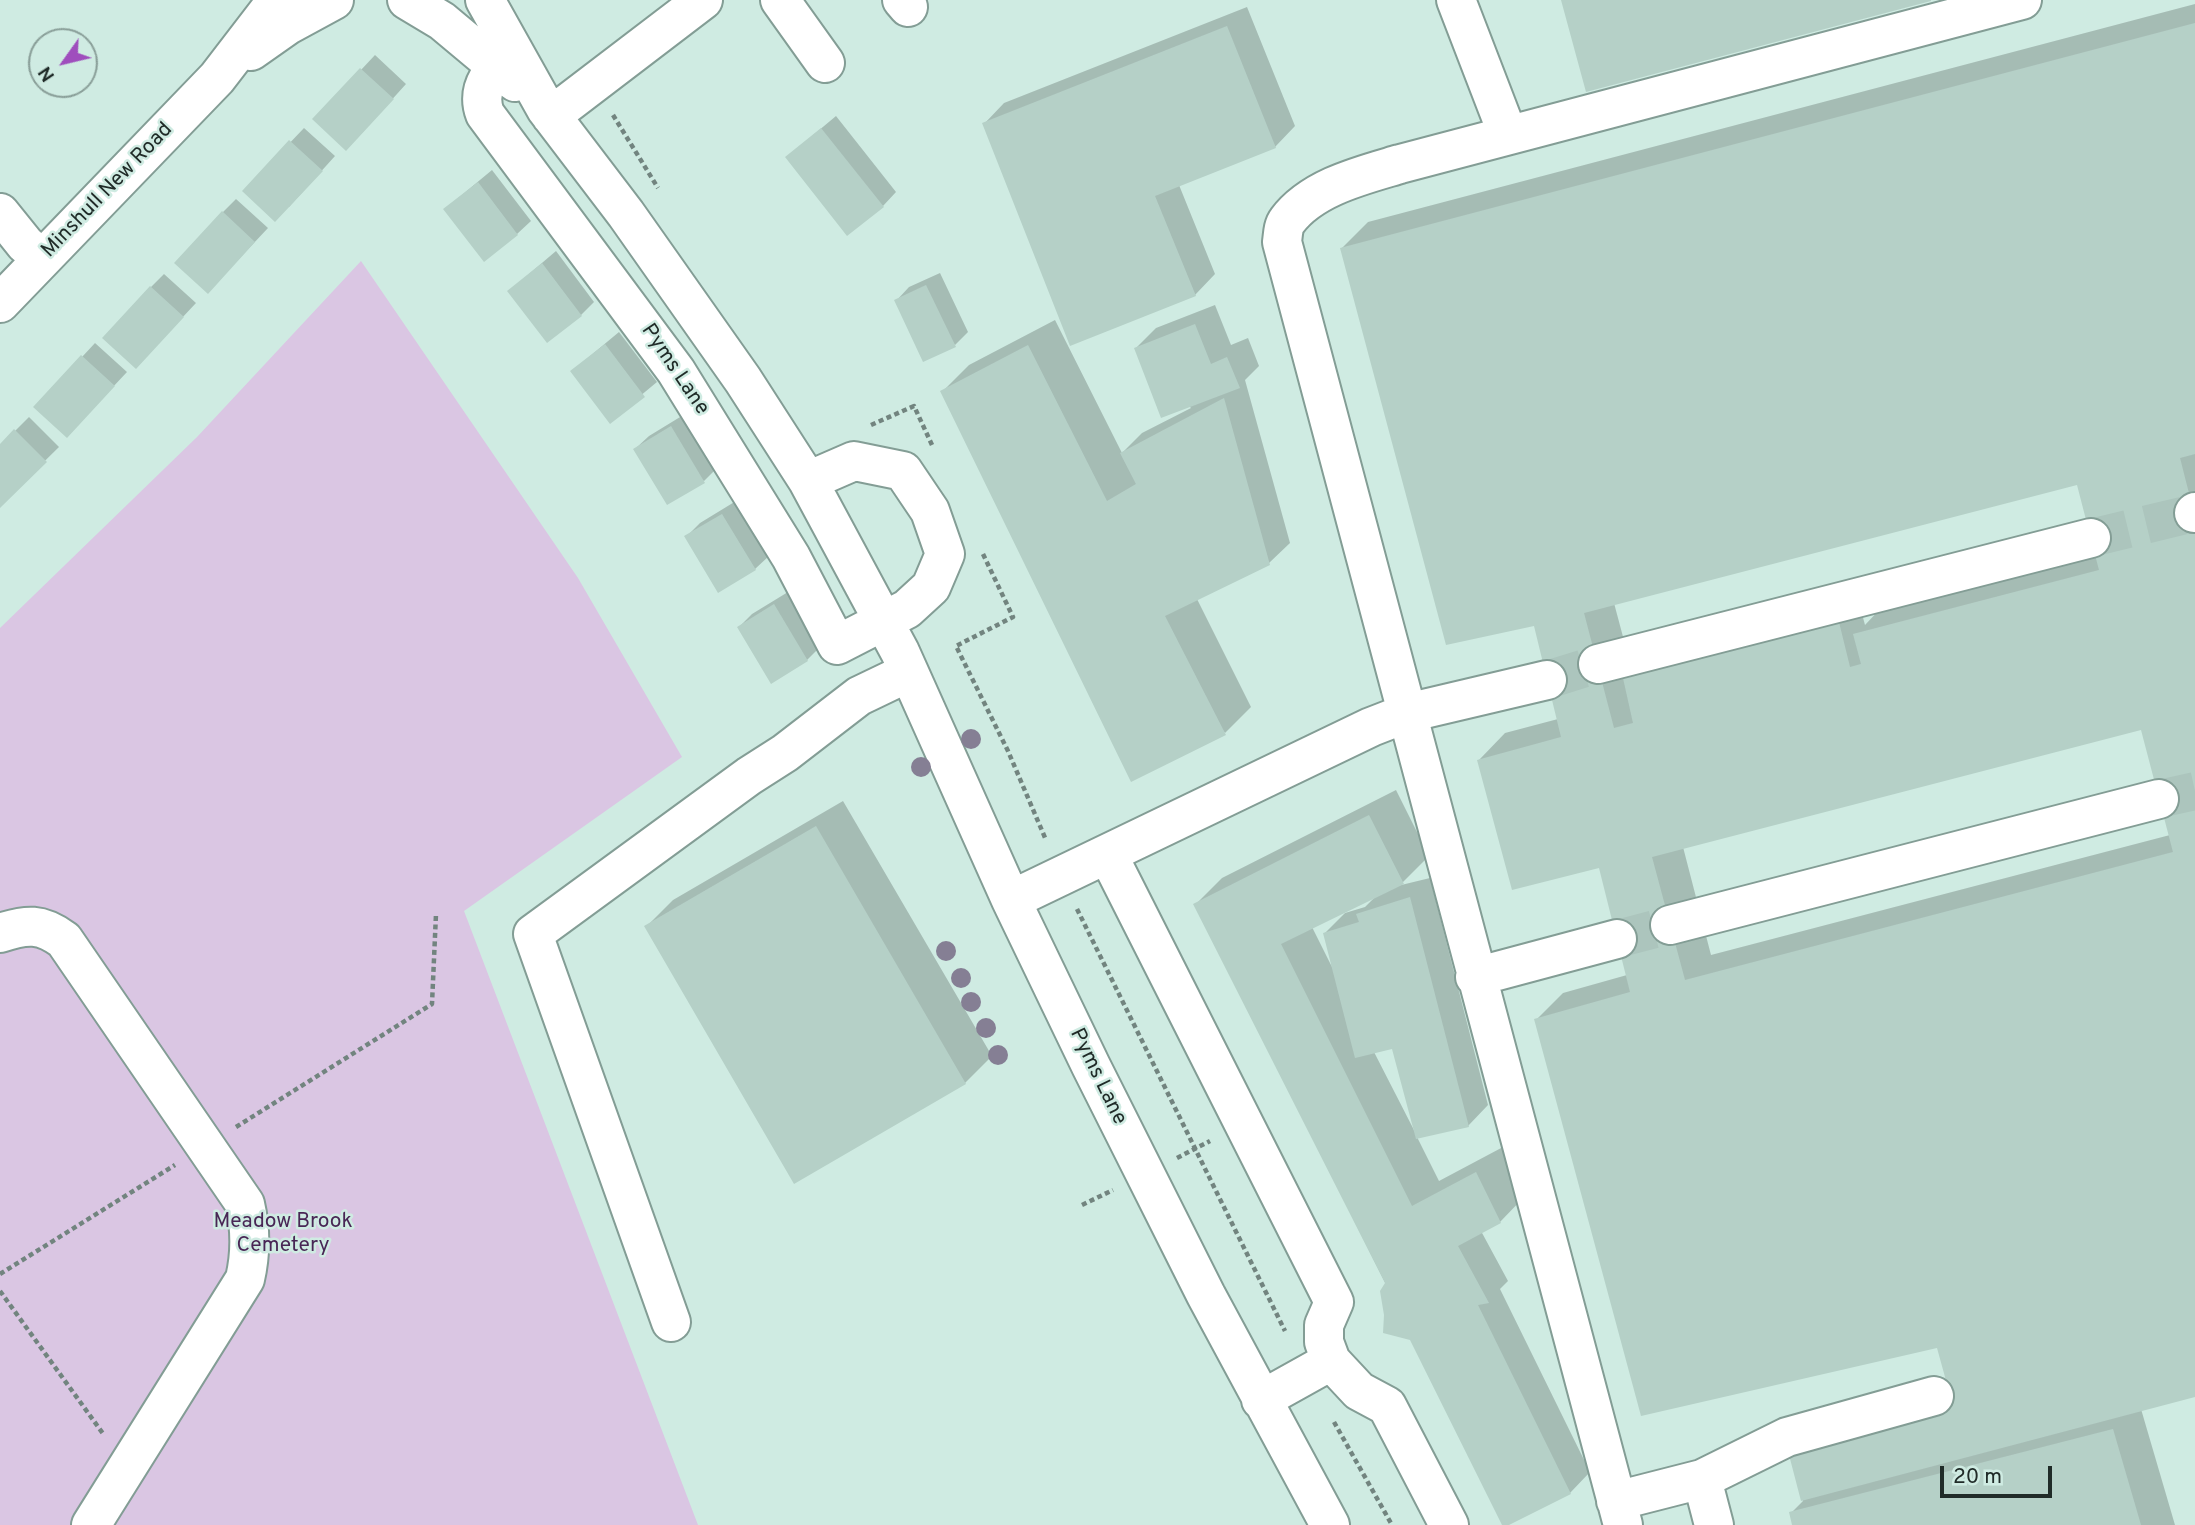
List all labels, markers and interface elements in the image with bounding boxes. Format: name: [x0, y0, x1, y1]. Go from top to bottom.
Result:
north arrow: [28, 28, 98, 98]
text: N: [33, 61, 61, 86]
street label: Minshull New Road: [37, 118, 179, 264]
street label: Pyms Lane: [634, 320, 714, 420]
street label: Pyms Lane: [1063, 1025, 1131, 1129]
park label: Meadow Brook Cemetery: [213, 1210, 353, 1260]
scale bar: [1943, 1452, 2055, 1496]
text: 20 m: [1953, 1464, 2002, 1491]

